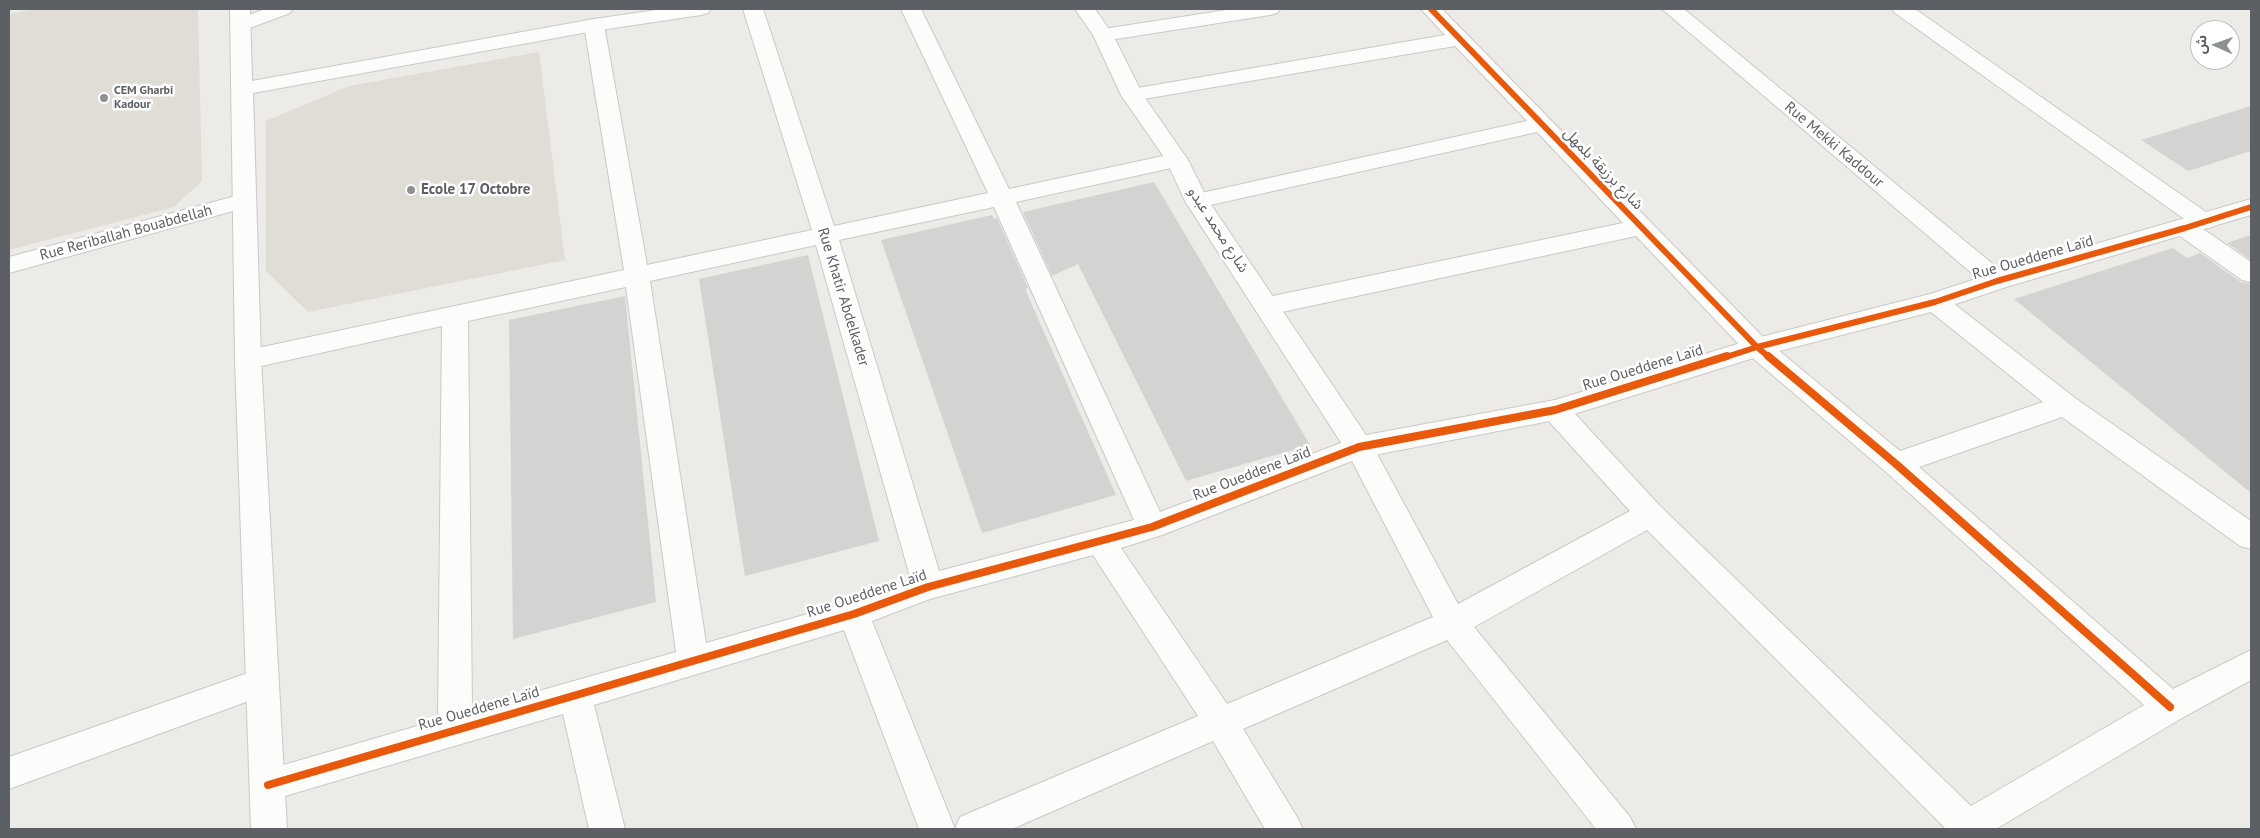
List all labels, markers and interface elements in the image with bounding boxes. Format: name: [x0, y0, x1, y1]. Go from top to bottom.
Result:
north arrow: [2190, 20, 2240, 70]
text: ش: [2192, 35, 2210, 54]
place label: CEM Gharbi Kadour: [114, 84, 173, 112]
marker: CEM Gharbi Kadour: [98, 92, 110, 104]
street label: Rue Mekki Kaddour: [1781, 98, 1887, 192]
street label: شارع برزيقة بلمهل: [1559, 124, 1647, 214]
place label: Ecole 17 Octobre: [421, 181, 530, 199]
marker: Ecole 17 Octobre: [405, 184, 417, 196]
street label: شارع محمد عبدو: [1184, 184, 1252, 276]
street label: Rue Reriballah Bouabdellah: [38, 201, 214, 265]
street label: Rue Khatir Abdelkader: [813, 226, 873, 368]
street label: Rue Oueddene Laïd: [1970, 232, 2096, 284]
street label: Rue Oueddene Laïd: [1581, 341, 1705, 395]
street label: Rue Oueddene Laïd: [1190, 443, 1314, 505]
street label: Rue Oueddene Laïd: [805, 566, 929, 622]
street label: Rue Oueddene Laïd: [416, 683, 542, 735]

